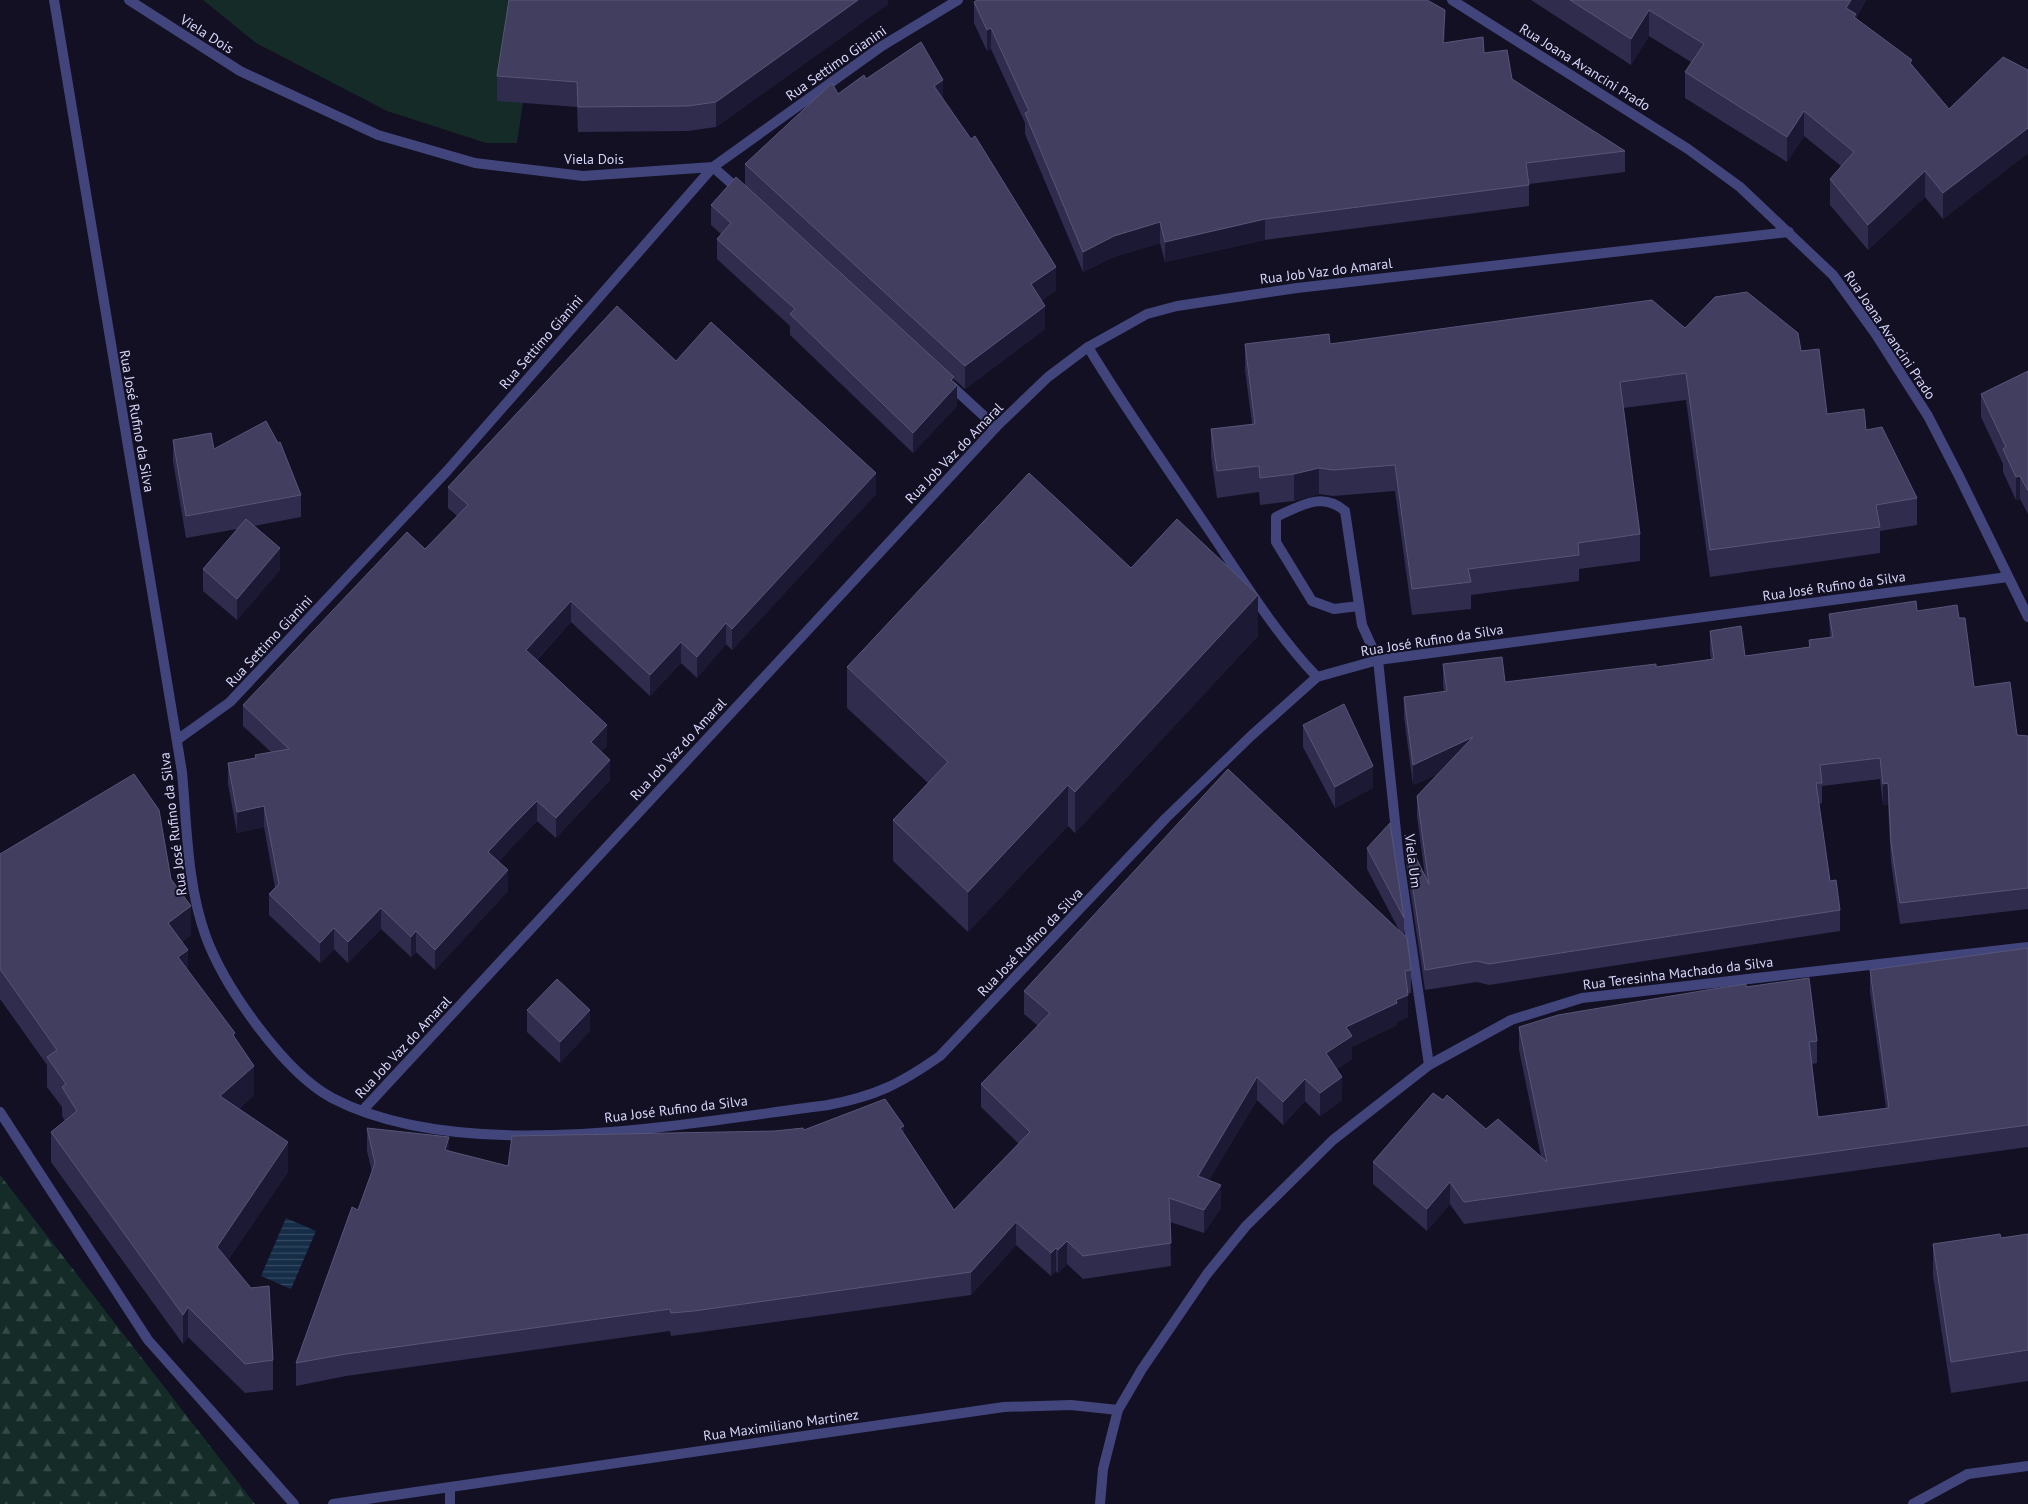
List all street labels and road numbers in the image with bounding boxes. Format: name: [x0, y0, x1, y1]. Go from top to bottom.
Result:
street label: Viela Dois: [176, 10, 237, 58]
street label: Rua Joana Avancini Prado: [1516, 19, 1654, 115]
street label: Rua Settimo Gianini: [782, 22, 890, 104]
street label: Viela Dois: [563, 150, 624, 168]
street label: Rua Job Vaz do Amaral: [1259, 254, 1393, 288]
street label: Rua Joana Avancini Prado: [1840, 267, 1940, 403]
street label: Rua Settimo Gianini: [495, 291, 587, 393]
street label: Rua José Rufino da Silva: [116, 348, 158, 494]
street label: Rua Job Vaz do Amaral: [901, 399, 1007, 507]
street label: Rua José Rufino da Silva: [1761, 567, 1907, 605]
street label: Rua Settimo Gianini: [222, 591, 316, 691]
street label: Rua José Rufino da Silva: [1359, 620, 1505, 660]
street label: Rua Job Vaz do Amaral: [626, 694, 730, 804]
street label: Rua José Rufino da Silva: [155, 751, 191, 897]
street label: Viela Um: [1401, 832, 1425, 889]
street label: Rua José Rufino da Silva: [973, 884, 1087, 1000]
street label: Rua Teresinha Machado da Silva: [1582, 952, 1774, 994]
street label: Rua Job Vaz do Amaral: [351, 992, 455, 1102]
street label: Rua José Rufino da Silva: [603, 1091, 749, 1127]
street label: Rua Maximiliano Martinez: [702, 1405, 860, 1445]

